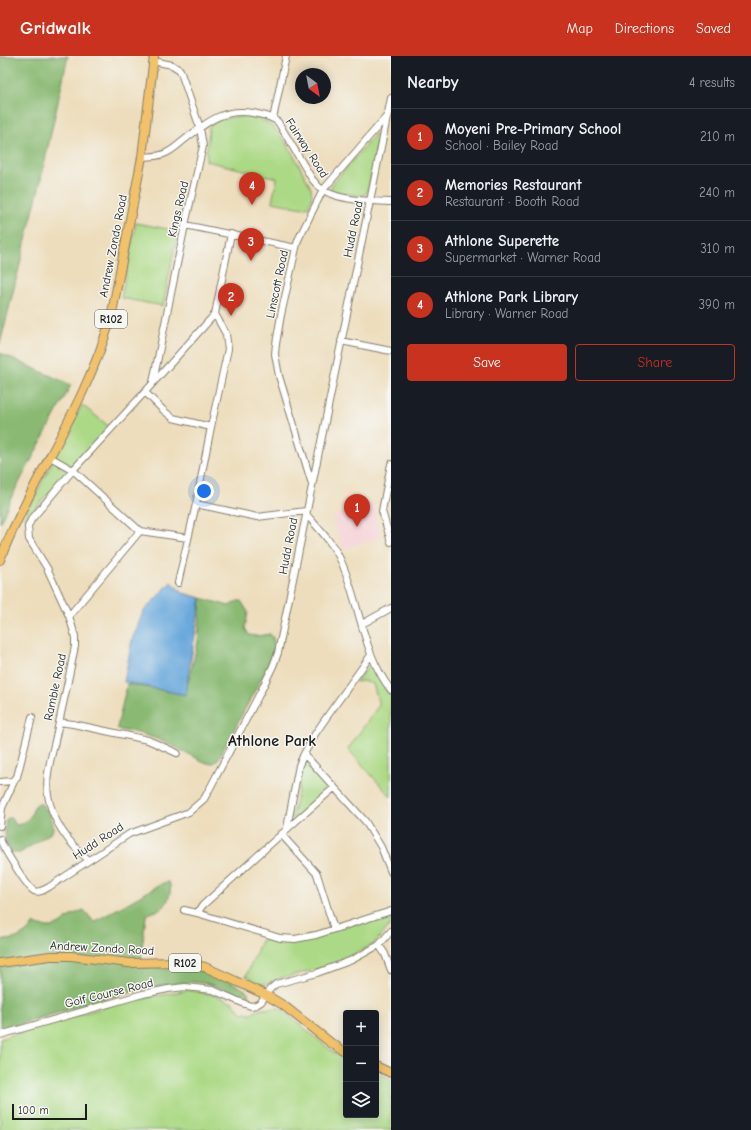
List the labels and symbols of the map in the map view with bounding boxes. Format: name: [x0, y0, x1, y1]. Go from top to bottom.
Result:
north arrow: [295, 68, 331, 104]
street label: Fairway Road: [283, 116, 331, 180]
pin: 4: [239, 172, 265, 205]
street label: Kings Road: [165, 179, 191, 239]
street label: Andrew Zondo Road: [96, 193, 130, 299]
street label: Hudd Road: [340, 199, 366, 259]
pin: 3: [238, 228, 264, 261]
street label: Linscott Road: [263, 249, 291, 319]
pin: 2: [218, 283, 244, 316]
road number: R102: [95, 310, 127, 328]
your location: [194, 481, 214, 501]
pin: 1: [344, 494, 370, 527]
street label: Hudd Road: [276, 516, 300, 576]
street label: Ramble Road: [41, 652, 69, 722]
district label: Athlone Park: [228, 732, 316, 750]
street label: Hudd Road: [70, 819, 126, 863]
street label: Andrew Zondo Road: [50, 938, 154, 958]
road number: R102: [169, 954, 201, 972]
street label: Golf Course Road: [63, 975, 155, 1011]
scale bar: [12, 1102, 87, 1121]

